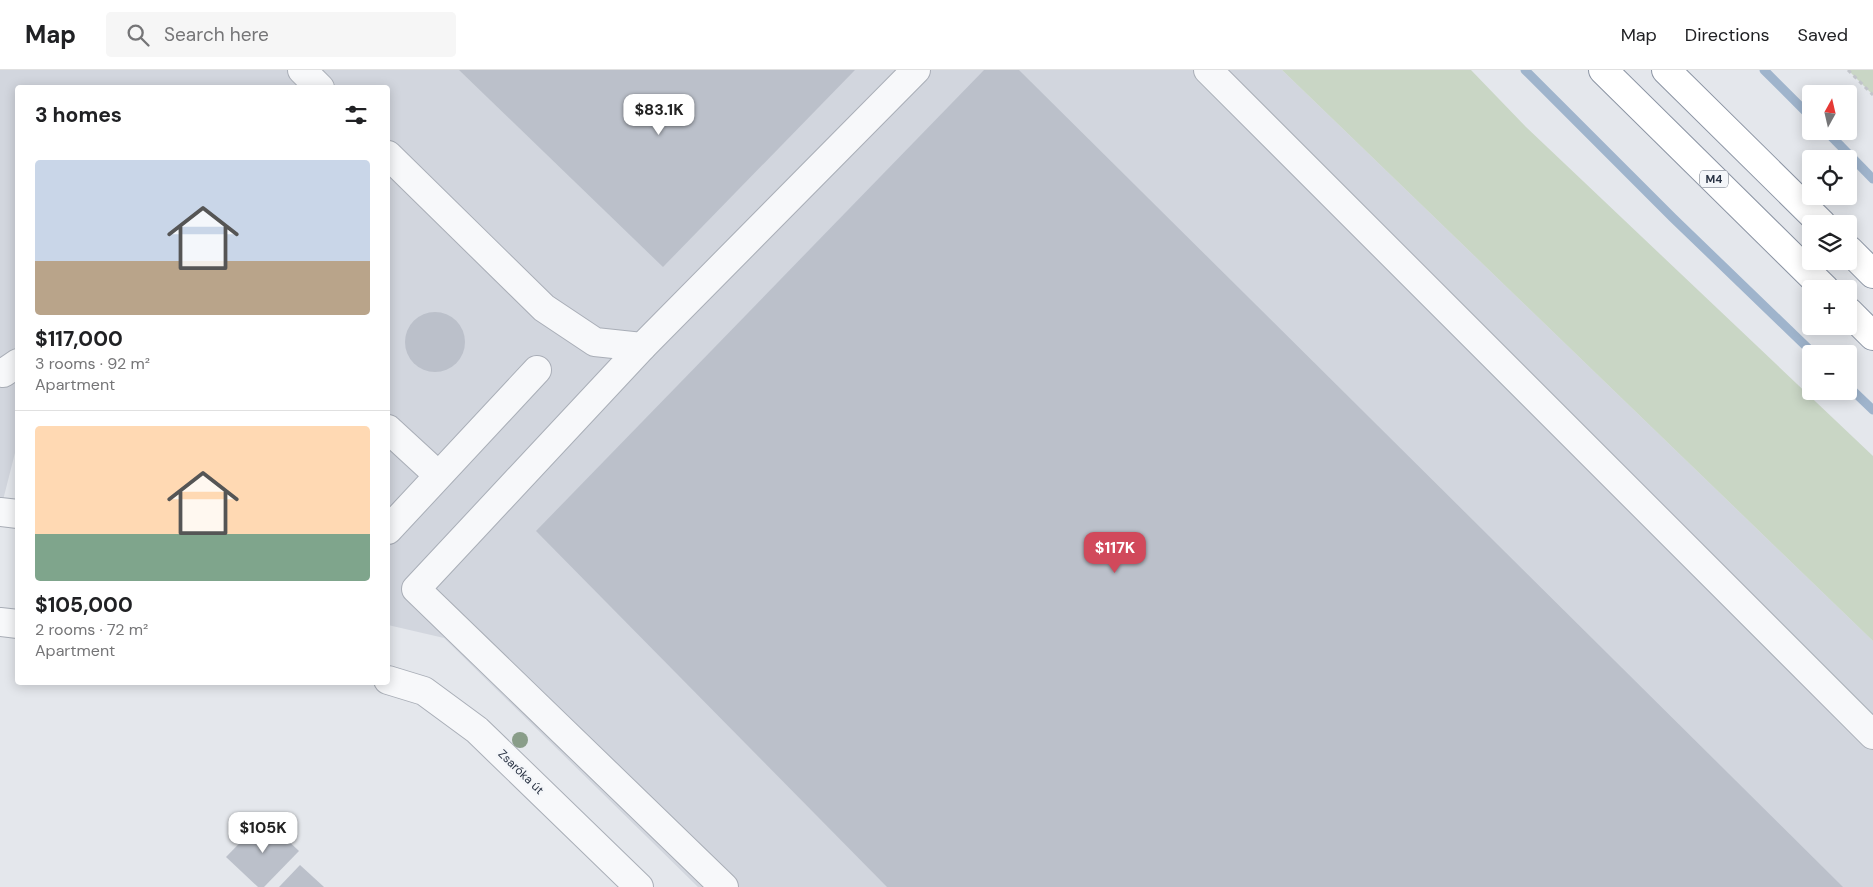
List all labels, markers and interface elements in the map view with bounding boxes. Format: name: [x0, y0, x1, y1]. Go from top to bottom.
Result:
search box: [106, 12, 456, 57]
text: Map: [25, 19, 76, 50]
icon: search: [124, 21, 152, 49]
text: Search here: [164, 22, 269, 47]
text: Map: [1621, 23, 1657, 47]
text: Directions: [1685, 23, 1770, 47]
text: Saved: [1798, 23, 1848, 47]
north arrow: [1802, 85, 1858, 140]
map controls: [1802, 85, 1857, 400]
pin: $83.1K: [618, 93, 700, 136]
text: $83.1K: [634, 99, 684, 120]
text: 3 homes: [35, 101, 122, 129]
icon: filters: [342, 101, 370, 129]
button: locate: [1802, 150, 1857, 205]
road number: M4: [1700, 170, 1728, 188]
icon: home: [158, 193, 248, 283]
button: layers: [1802, 215, 1857, 270]
button: +: [1802, 280, 1857, 335]
text: $117,000: [35, 325, 123, 353]
button: −: [1802, 345, 1857, 400]
text: 3 rooms · 92 m²: [35, 353, 150, 374]
text: Apartment: [35, 374, 115, 395]
icon: home: [158, 458, 248, 548]
pin: $117K: [1080, 532, 1150, 574]
text: $117K: [1095, 537, 1135, 558]
text: $105,000: [35, 591, 133, 619]
text: 2 rooms · 72 m²: [35, 619, 148, 640]
text: Apartment: [35, 640, 115, 661]
street label: Zsaróka út: [495, 746, 548, 798]
pin: $105K: [228, 812, 298, 854]
text: $105K: [239, 817, 287, 838]

